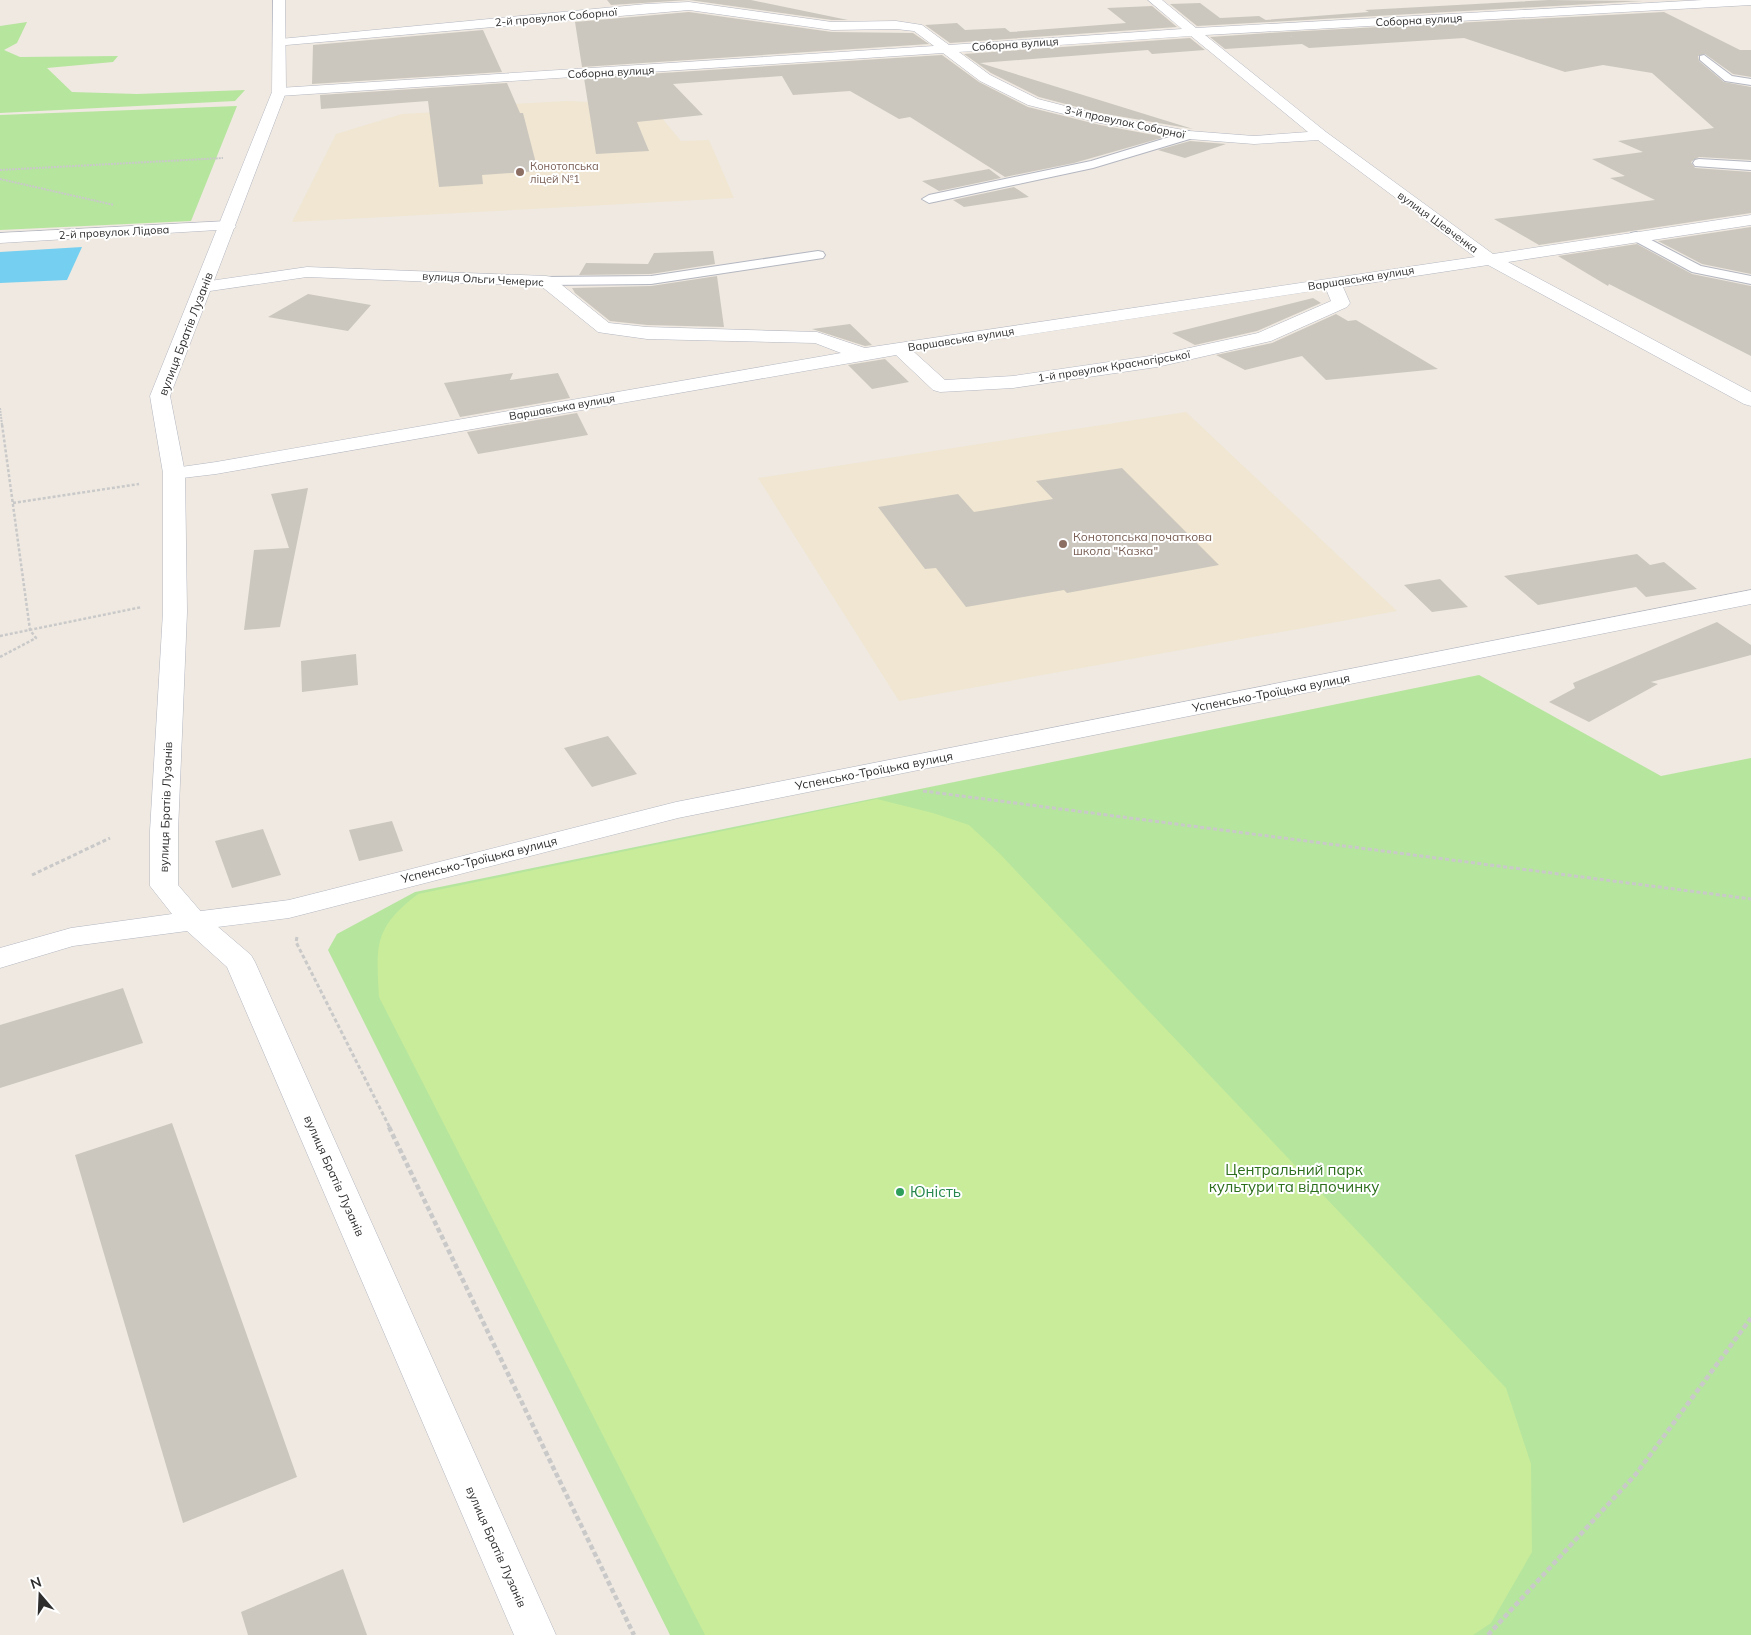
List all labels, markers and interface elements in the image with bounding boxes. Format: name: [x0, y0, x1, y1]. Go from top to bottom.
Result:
street label: 2-й провулок Соборної: [494, 5, 618, 29]
street label: Соборна вулиця: [1375, 11, 1463, 29]
street label: Соборна вулиця: [971, 34, 1059, 54]
street label: Соборна вулиця: [567, 63, 655, 81]
street label: 3-й провулок Соборної: [1063, 102, 1187, 142]
place label: Конотопська ліцей №1: [530, 159, 599, 186]
marker: Конотопська ліцей №1: [514, 166, 526, 178]
street label: вулиця Шевченка: [1395, 188, 1481, 256]
street label: 2-й провулок Лідова: [58, 222, 170, 242]
street label: Варшавська вулиця: [1307, 263, 1415, 293]
street label: вулиця Ольги Чемерис: [422, 269, 545, 289]
street label: вулиця Братів Лузанів: [155, 270, 216, 398]
street label: Варшавська вулиця: [907, 324, 1015, 354]
street label: 1-й провулок Красногірської: [1037, 347, 1191, 385]
street label: Варшавська вулиця: [508, 391, 616, 423]
place label: Конотопська початкова школа "Казка": [1073, 529, 1212, 558]
marker: Конотопська початкова школа "Казка": [1057, 538, 1069, 550]
street label: Успенсько-Троїцька вулиця: [1190, 670, 1351, 715]
street label: вулиця Братів Лузанів: [156, 741, 175, 873]
street label: Успенсько-Троїцька вулиця: [793, 748, 954, 793]
street label: Успенсько-Троїцька вулиця: [398, 833, 559, 886]
street label: вулиця Братів Лузанів: [301, 1113, 368, 1239]
park label: Центральний парк культури та відпочинку: [1209, 1160, 1379, 1196]
place label: Юність: [910, 1182, 961, 1201]
marker: Юність: [894, 1186, 906, 1198]
street label: вулиця Братів Лузанів: [463, 1484, 530, 1610]
north arrow: [15, 1570, 65, 1620]
text: N: [28, 1572, 44, 1593]

